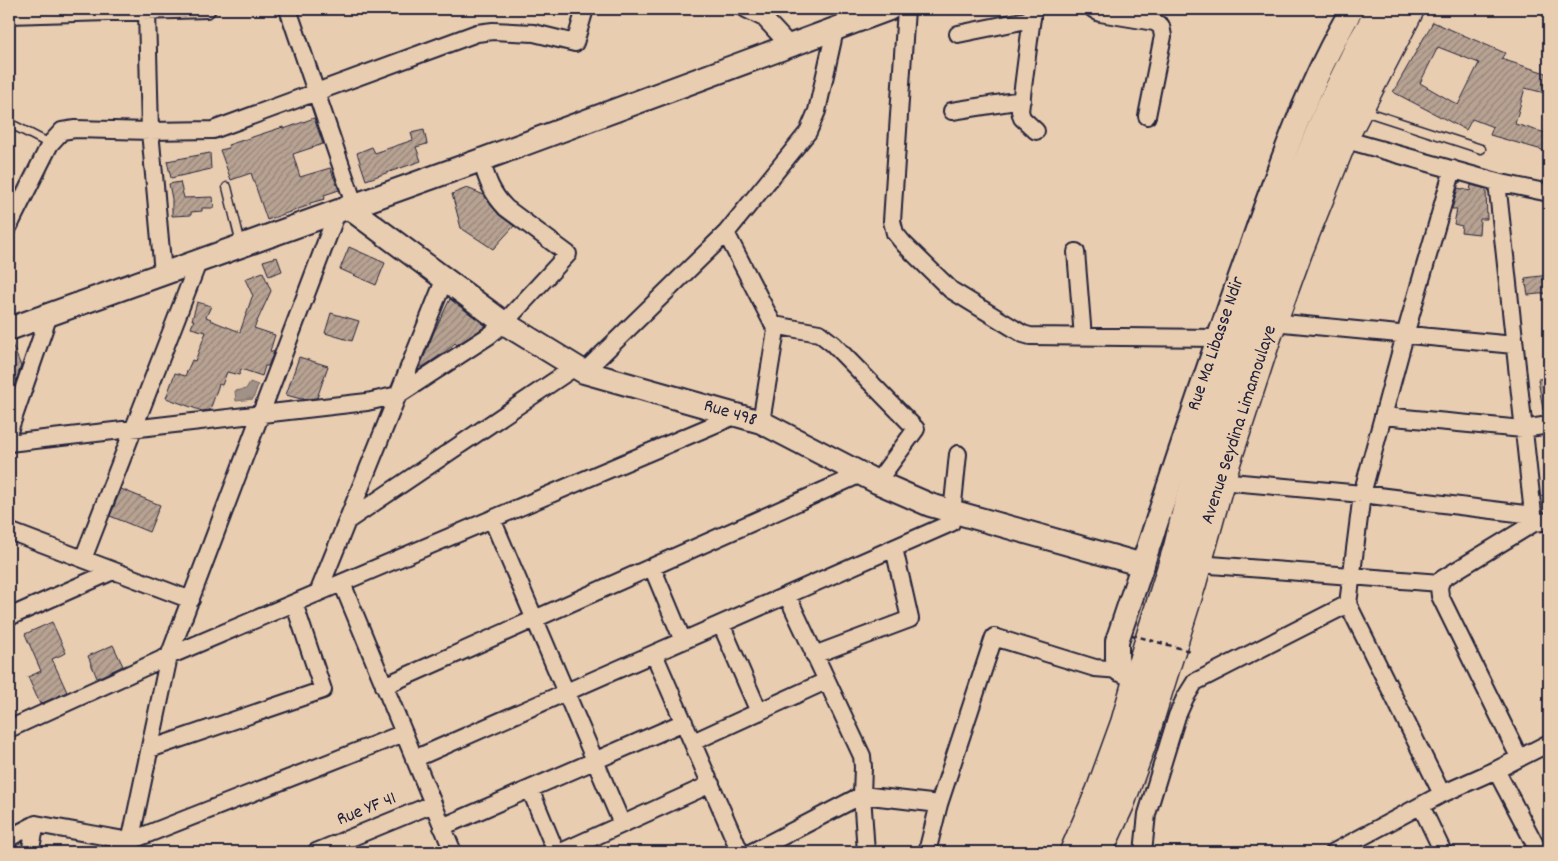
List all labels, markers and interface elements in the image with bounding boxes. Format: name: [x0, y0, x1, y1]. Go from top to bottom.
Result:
street label: Rue Ma Libasse Ndir: [1181, 273, 1253, 415]
street label: Avenue Seydina Limamoulaye: [1195, 322, 1285, 528]
street label: Rue 498: [700, 393, 760, 435]
street label: Rue YF 41: [333, 786, 401, 834]

